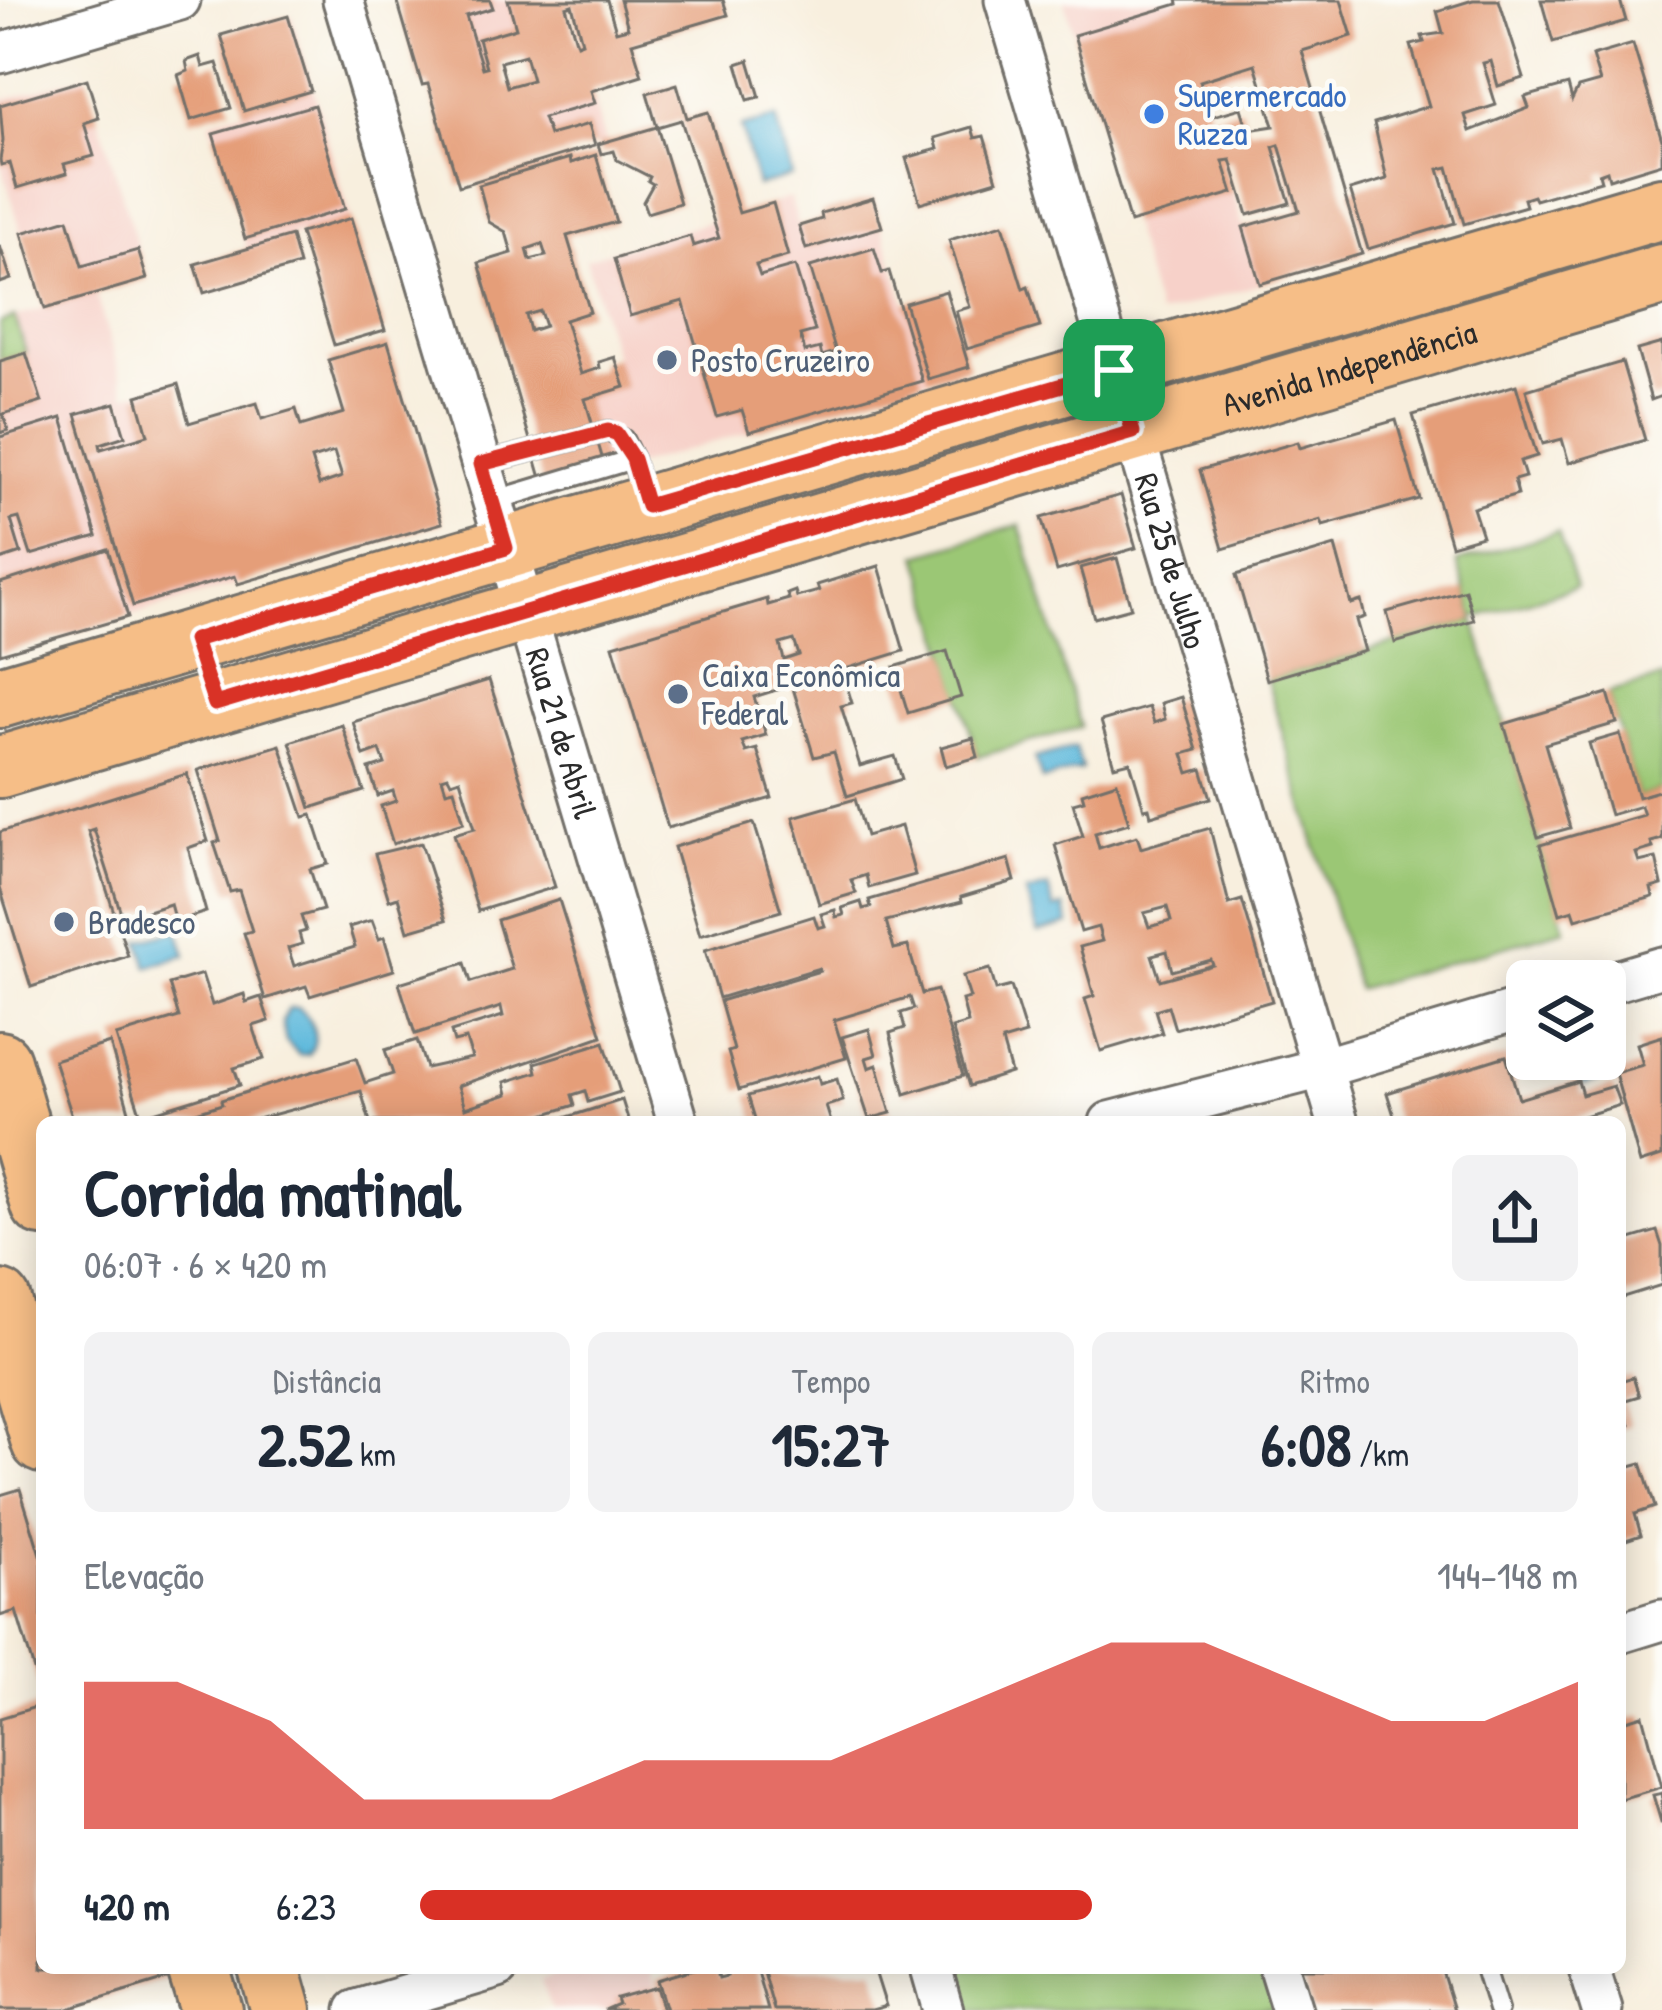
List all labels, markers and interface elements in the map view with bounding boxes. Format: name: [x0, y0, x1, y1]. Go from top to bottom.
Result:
place label: Supermercado Ruzza: [1178, 73, 1347, 155]
marker: Supermercado Ruzza: [1141, 101, 1167, 127]
street label: Avenida Independência: [1217, 309, 1482, 426]
pin: [1063, 319, 1165, 421]
icon: arrive: [1081, 337, 1147, 403]
place label: Posto Cruzeiro: [691, 338, 870, 382]
marker: Posto Cruzeiro: [654, 347, 680, 373]
street label: Rua 25 de Julho: [1125, 468, 1218, 654]
street label: Rua 21 de Abril: [516, 642, 608, 824]
place label: Caixa Econômica Federal: [701, 653, 900, 735]
marker: Caixa Econômica Federal: [665, 681, 691, 707]
place label: Bradesco: [88, 900, 195, 944]
marker: Bradesco: [51, 909, 77, 935]
map controls: [1506, 960, 1626, 1080]
button: layers: [1506, 960, 1626, 1080]
text: Corrida matinal: [84, 1147, 461, 1237]
button: share: [1452, 1155, 1578, 1281]
text: 06:07 · 6 × 420 m: [84, 1237, 327, 1290]
text: Distância: [273, 1359, 381, 1403]
text: Tempo: [792, 1359, 870, 1403]
text: Ritmo: [1300, 1359, 1370, 1403]
text: 2.52: [258, 1403, 352, 1485]
text: 15:27: [772, 1403, 890, 1485]
text: 6:08: [1261, 1403, 1352, 1485]
text: km: [352, 1432, 396, 1476]
text: /km: [1352, 1432, 1409, 1476]
text: Elevação: [84, 1548, 204, 1601]
text: 144–148 m: [1437, 1548, 1578, 1601]
text: 420 m: [84, 1879, 170, 1932]
text: 6:23: [276, 1879, 336, 1932]

